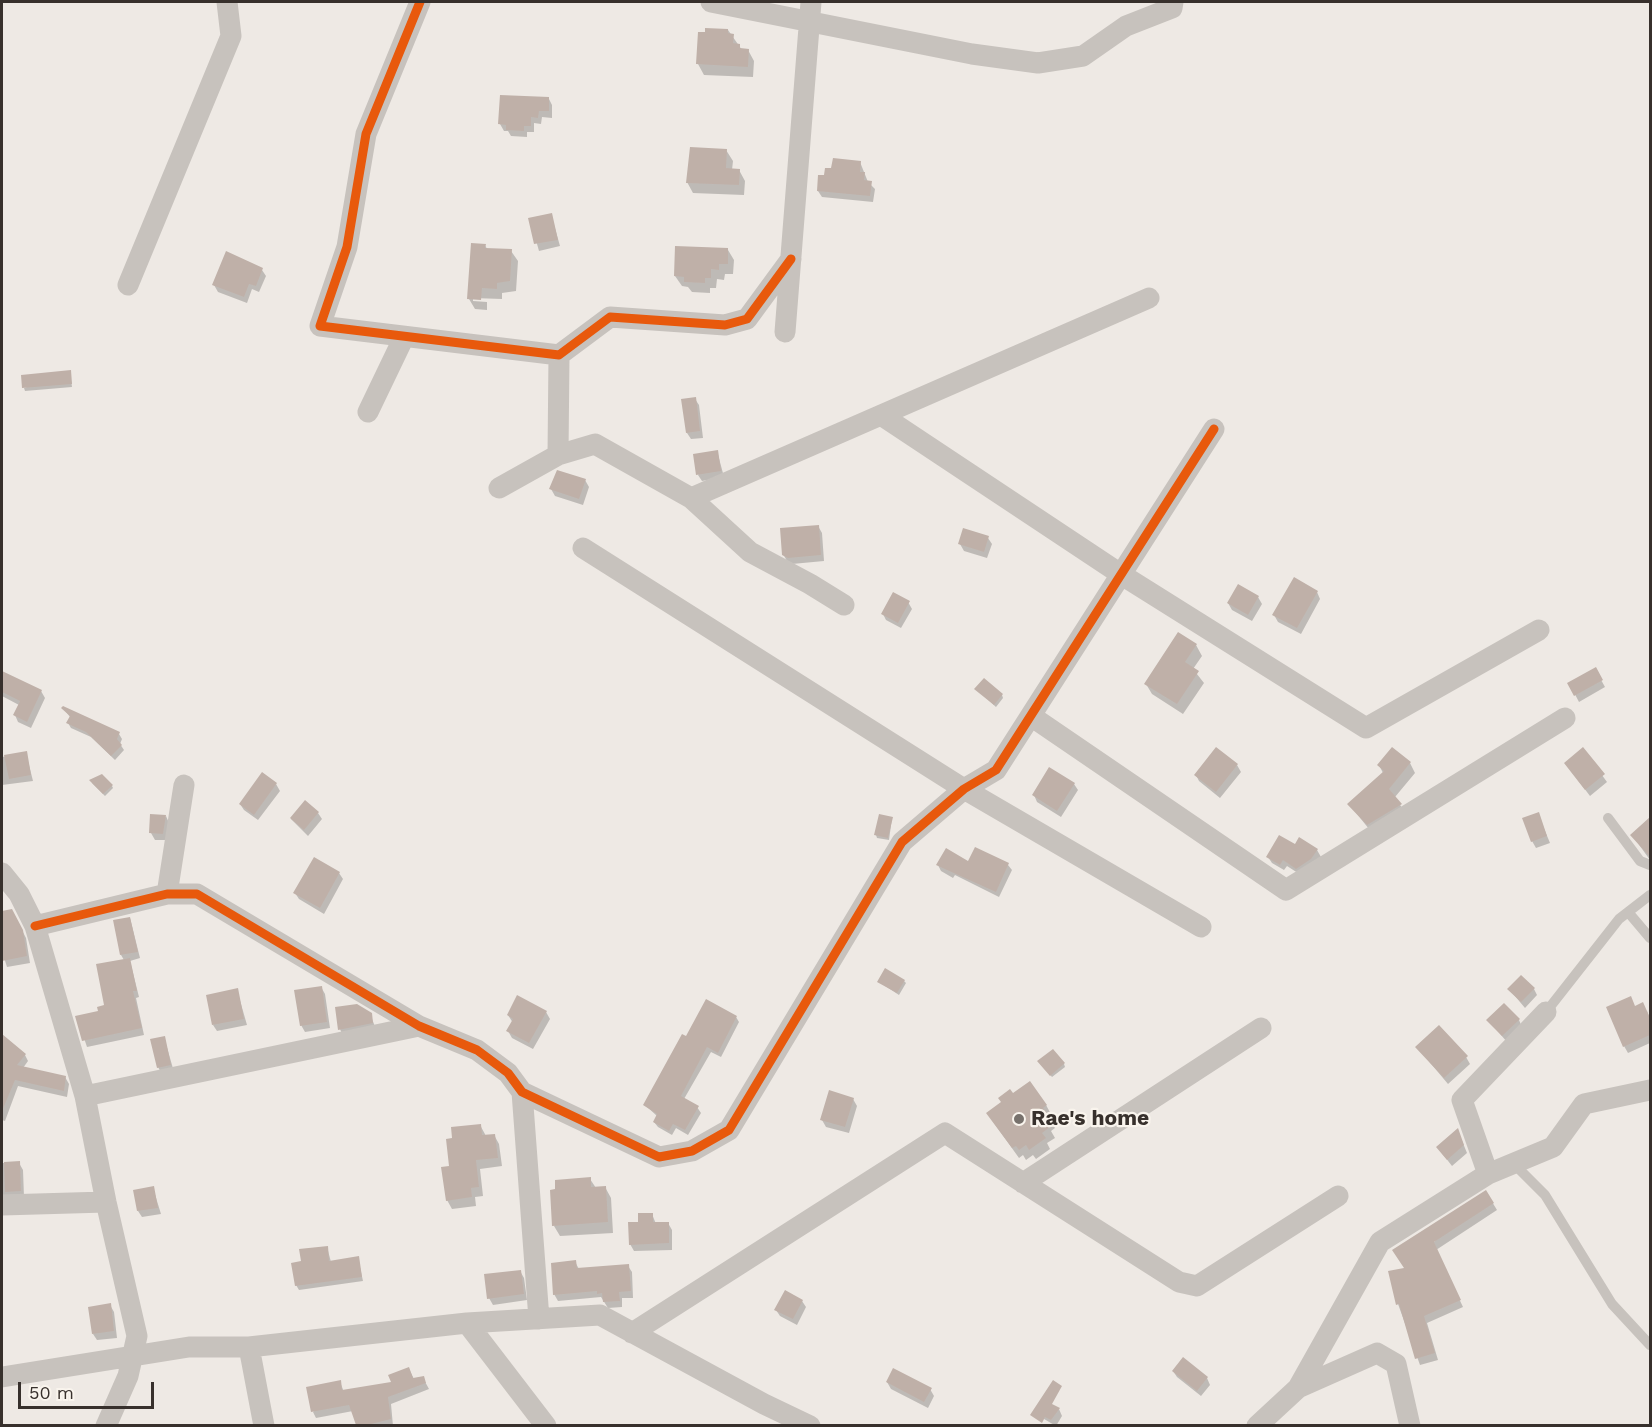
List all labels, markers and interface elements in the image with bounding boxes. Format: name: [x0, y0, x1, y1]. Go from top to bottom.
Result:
place label: Rae's home: [1031, 1106, 1149, 1132]
marker: Rae's home: [1012, 1112, 1026, 1126]
scale bar: [21, 1370, 158, 1408]
text: 50 m: [29, 1382, 74, 1403]

